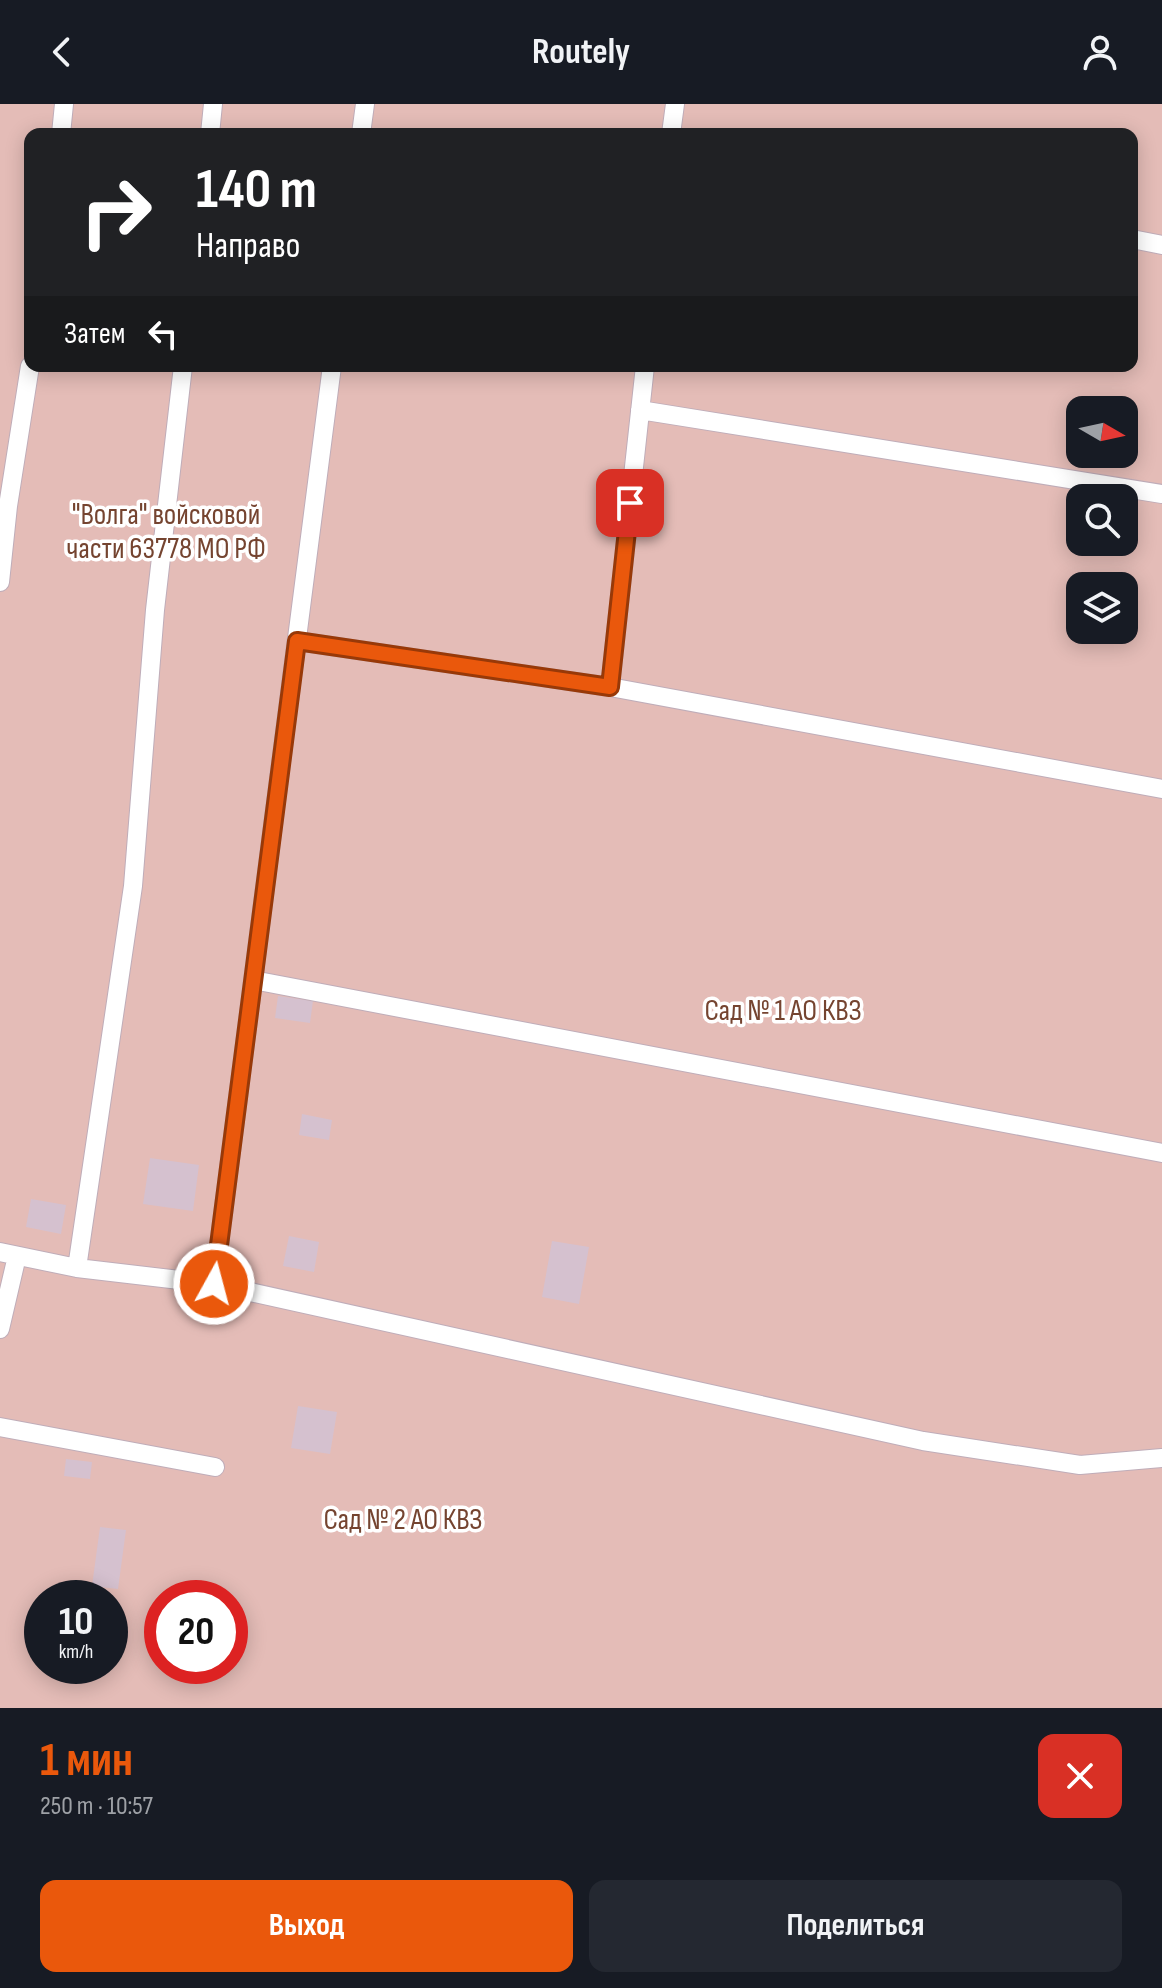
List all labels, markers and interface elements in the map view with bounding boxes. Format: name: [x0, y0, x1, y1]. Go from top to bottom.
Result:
icon: back: [40, 30, 84, 74]
icon: person: [1078, 30, 1122, 74]
text: Routely: [532, 31, 630, 74]
text: 140 m: [196, 157, 317, 224]
icon: right: [64, 160, 168, 264]
text: Направо: [196, 225, 300, 268]
icon: left: [141, 312, 185, 356]
text: Затем: [64, 316, 125, 352]
north arrow: [1066, 396, 1138, 468]
map controls: [1066, 396, 1138, 644]
pin: [596, 469, 664, 537]
icon: arrive: [608, 481, 652, 525]
button: search: [1066, 484, 1138, 556]
park label: "Волга" войсковой части 63778 МО РФ: [66, 497, 266, 567]
button: layers: [1066, 572, 1138, 644]
park label: Сад № 1 АО КВЗ: [704, 993, 862, 1029]
position arrow: [172, 1242, 256, 1326]
park label: Сад № 2 АО КВЗ: [323, 1502, 483, 1538]
speed limit sign: 20: [144, 1580, 248, 1684]
text: 10: [59, 1598, 93, 1646]
text: km/h: [59, 1640, 93, 1664]
text: 1 мин: [40, 1732, 133, 1789]
button: close: [1038, 1734, 1122, 1818]
text: 250 m · 10:57: [40, 1791, 153, 1822]
button: Выход: [40, 1880, 573, 1972]
button: Поделиться: [589, 1880, 1122, 1972]

